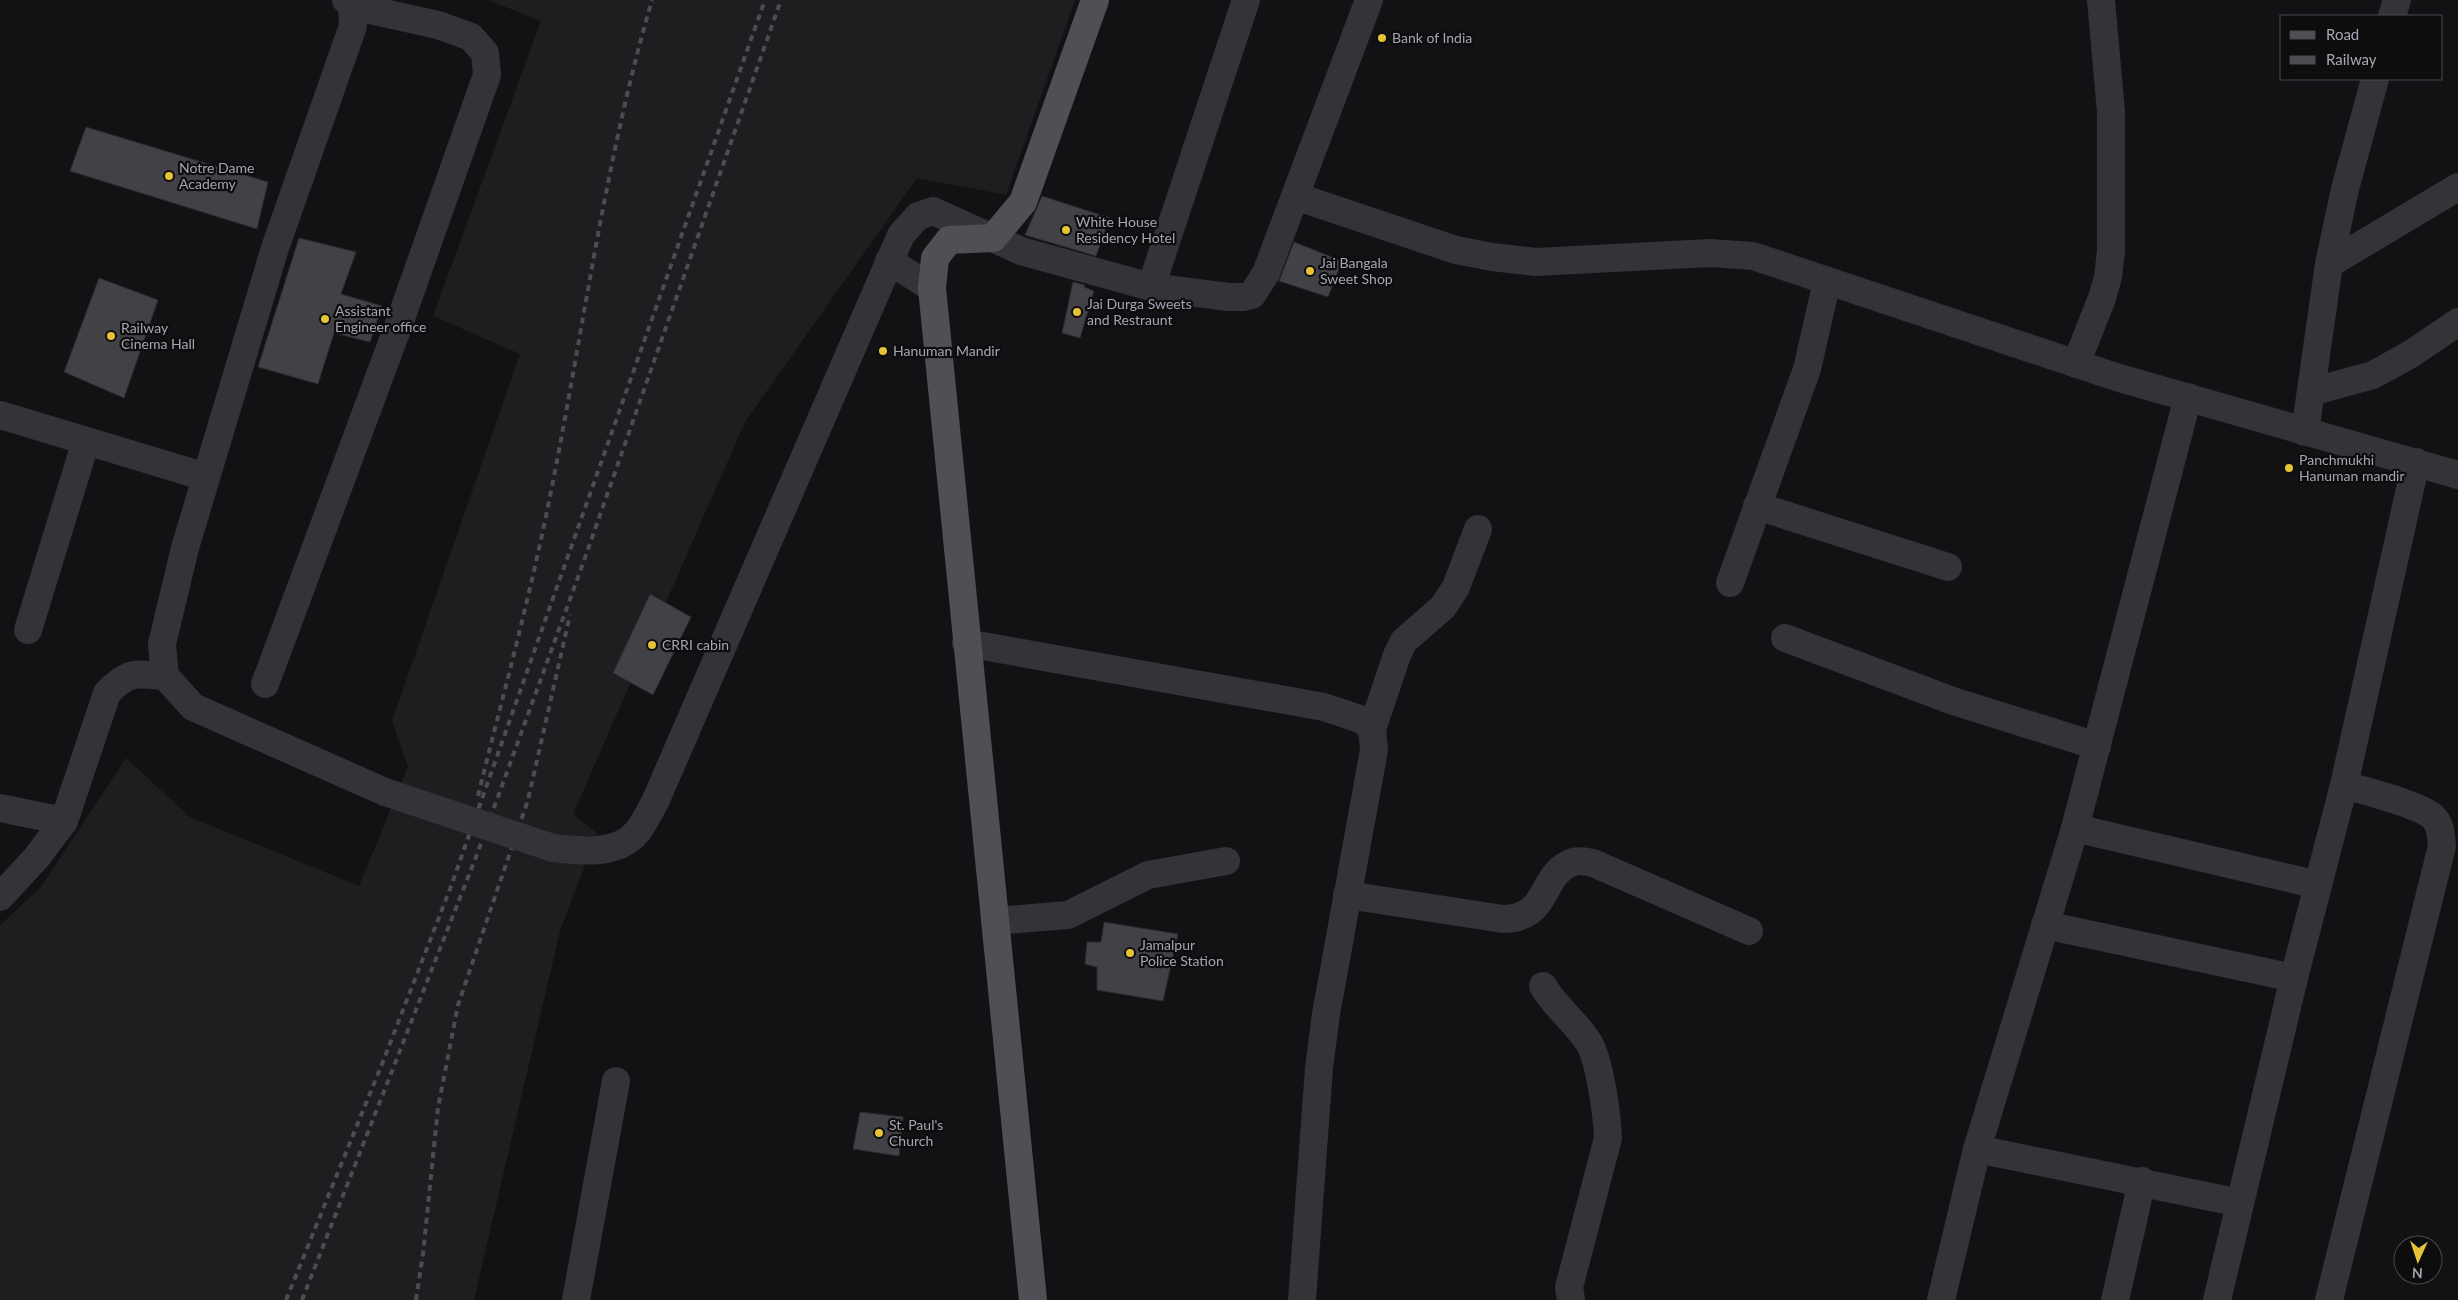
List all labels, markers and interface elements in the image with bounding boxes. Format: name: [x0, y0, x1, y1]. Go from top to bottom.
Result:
legend: [2280, 15, 2443, 80]
text: Road: [2326, 25, 2359, 43]
place label: Bank of India: [1392, 29, 1472, 46]
marker: Bank of India: [1376, 32, 1388, 44]
text: Railway: [2326, 50, 2377, 68]
place label: Notre Dame Academy: [179, 159, 254, 192]
marker: Notre Dame Academy: [163, 170, 175, 182]
place label: White House Residency Hotel: [1076, 213, 1175, 246]
marker: White House Residency Hotel: [1060, 224, 1072, 236]
place label: Jai Bangala Sweet Shop: [1320, 254, 1393, 287]
marker: Jai Bangala Sweet Shop: [1304, 265, 1316, 277]
place label: Jai Durga Sweets and Restraunt: [1087, 295, 1192, 328]
place label: Assistant Engineer office: [335, 302, 426, 335]
marker: Jai Durga Sweets and Restraunt: [1071, 306, 1083, 318]
marker: Assistant Engineer office: [319, 313, 331, 325]
place label: Railway Cinema Hall: [121, 319, 195, 352]
marker: Railway Cinema Hall: [105, 330, 117, 342]
place label: Hanuman Mandir: [893, 342, 1000, 359]
marker: Hanuman Mandir: [877, 345, 889, 357]
place label: Panchmukhi Hanuman mandir: [2299, 451, 2405, 484]
marker: Panchmukhi Hanuman mandir: [2283, 462, 2295, 474]
place label: CRRI cabin: [662, 636, 729, 653]
marker: CRRI cabin: [646, 639, 658, 651]
place label: Jamalpur Police Station: [1140, 936, 1224, 969]
marker: Jamalpur Police Station: [1124, 947, 1136, 959]
place label: St. Paul's Church: [889, 1116, 943, 1149]
marker: St. Paul's Church: [873, 1127, 885, 1139]
north arrow: [2393, 1235, 2443, 1285]
text: N: [2411, 1265, 2423, 1282]

